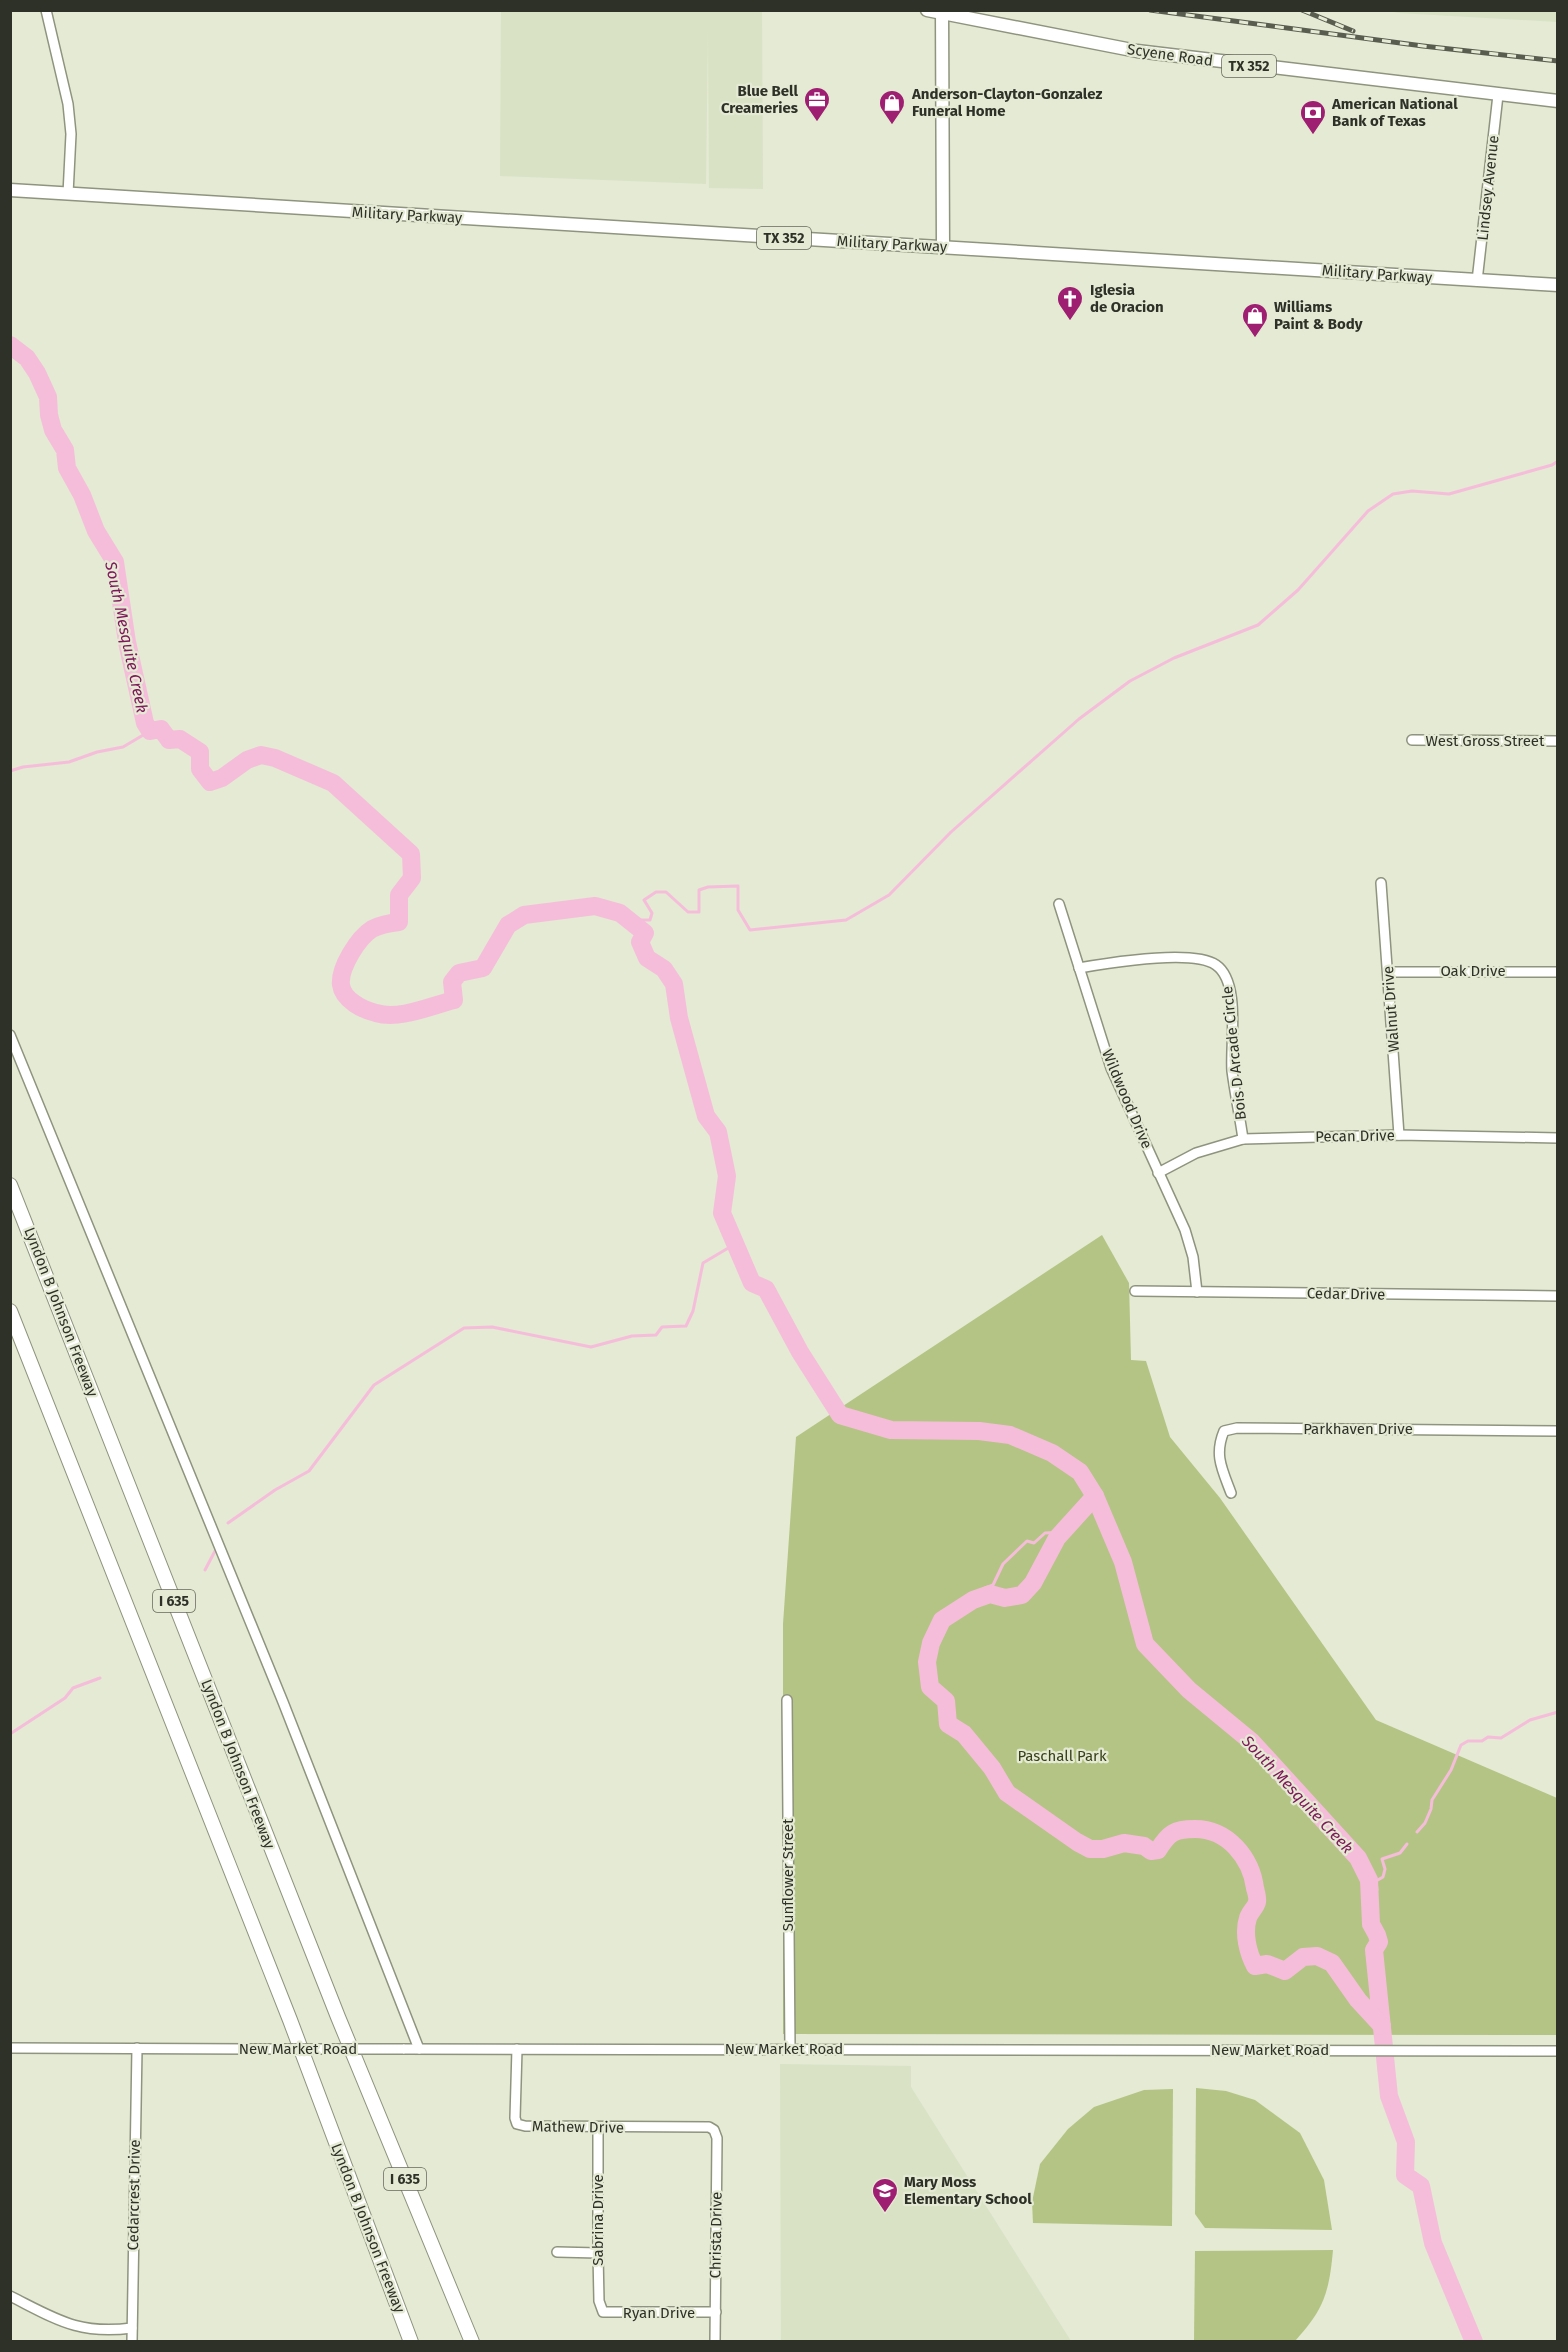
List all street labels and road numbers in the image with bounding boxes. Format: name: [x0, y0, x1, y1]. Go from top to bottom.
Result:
street label: Scyene Road: [1126, 40, 1214, 70]
road number: TX 352: [1222, 55, 1276, 77]
street label: Lindsey Avenue: [1474, 134, 1502, 242]
street label: Military Parkway: [351, 203, 463, 227]
road number: TX 352: [757, 227, 811, 249]
street label: Military Parkway: [836, 232, 948, 256]
street label: Military Parkway: [1321, 261, 1433, 287]
street label: West Gross Street: [1426, 732, 1545, 750]
street label: Oak Drive: [1440, 962, 1506, 980]
street label: Walnut Drive: [1379, 965, 1403, 1053]
street label: Bois D Arcade Circle: [1218, 985, 1250, 1121]
street label: Wildwood Drive: [1098, 1047, 1156, 1151]
street label: Pecan Drive: [1315, 1126, 1395, 1146]
street label: Lyndon B Johnson Freeway: [20, 1225, 102, 1400]
street label: Cedar Drive: [1307, 1284, 1385, 1304]
street label: Parkhaven Drive: [1303, 1420, 1413, 1438]
road number: I 635: [153, 1590, 195, 1612]
street label: Lyndon B Johnson Freeway: [197, 1677, 279, 1852]
street label: Sunflower Street: [779, 1818, 797, 1931]
street label: New Market Road: [239, 2040, 357, 2058]
street label: New Market Road: [725, 2040, 843, 2058]
street label: New Market Road: [1211, 2041, 1329, 2059]
street label: Mathew Drive: [532, 2117, 624, 2137]
street label: Cedarcrest Drive: [124, 2139, 144, 2251]
street label: Lyndon B Johnson Freeway: [327, 2141, 409, 2316]
road number: I 635: [384, 2168, 426, 2190]
street label: Sabrina Drive: [589, 2174, 607, 2266]
street label: Christa Drive: [706, 2192, 726, 2278]
street label: Ryan Drive: [623, 2304, 695, 2322]

